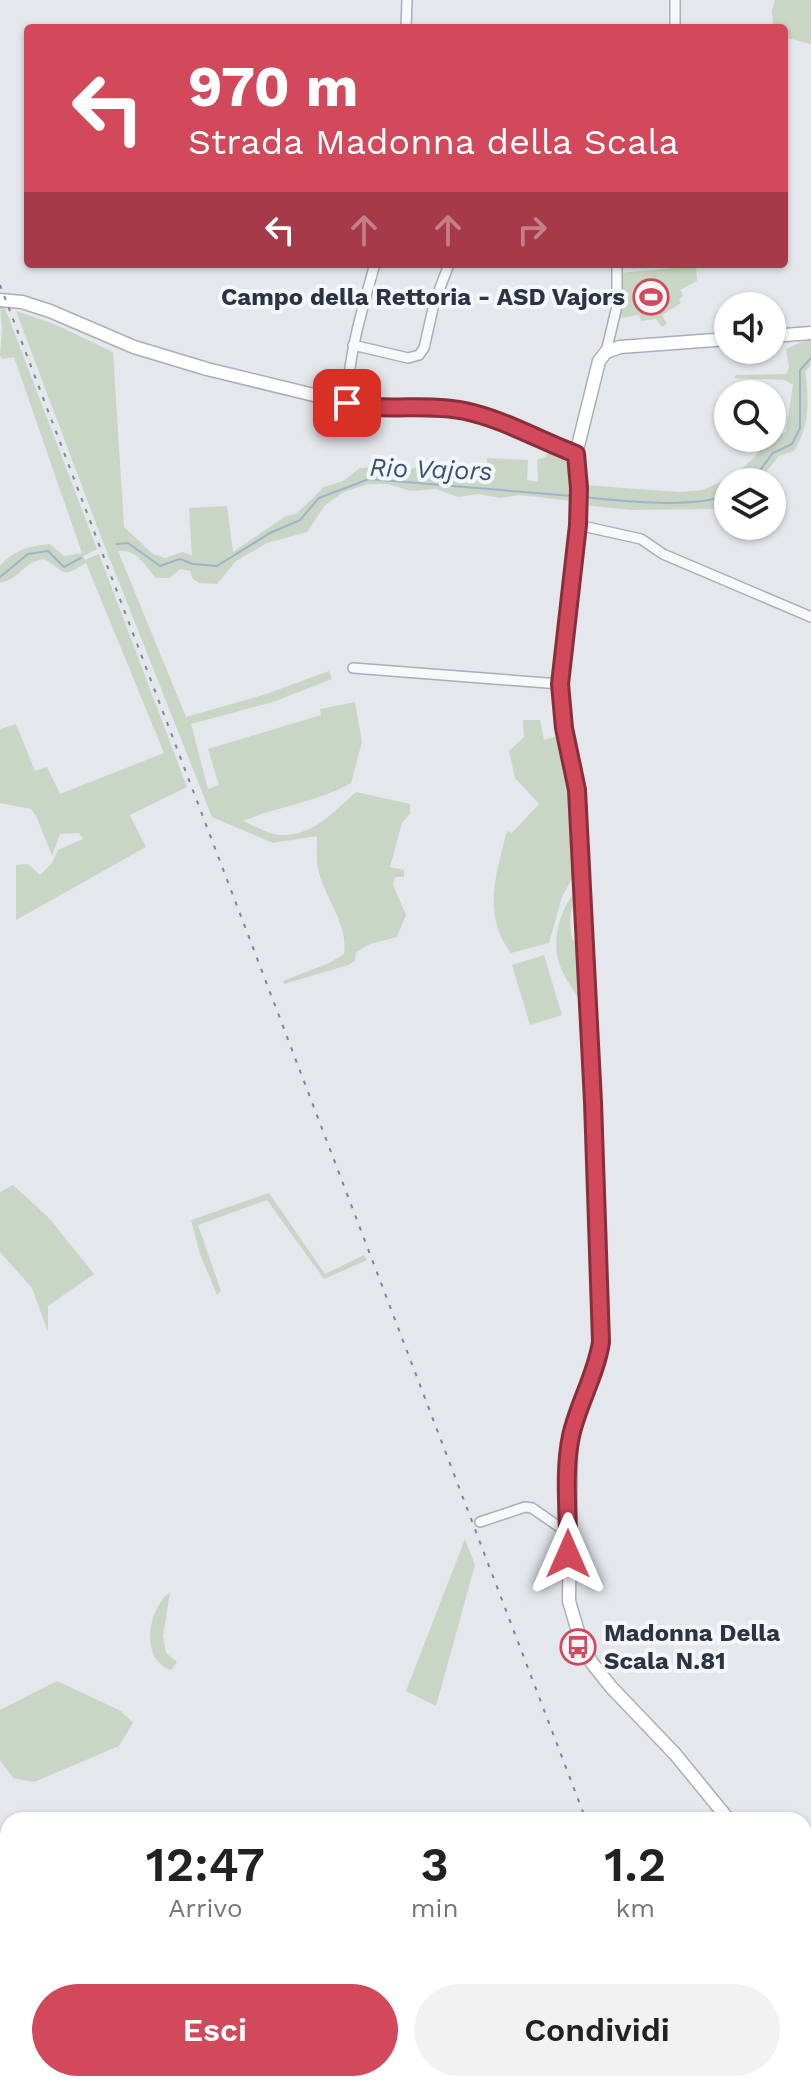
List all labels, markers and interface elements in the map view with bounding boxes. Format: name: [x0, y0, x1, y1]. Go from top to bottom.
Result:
text: 970 m: [188, 54, 358, 120]
icon: left: [56, 56, 160, 160]
text: Strada Madonna della Scala: [188, 121, 679, 163]
icon: left: [258, 208, 302, 252]
icon: ahead: [342, 208, 386, 252]
icon: ahead: [426, 208, 470, 252]
icon: right: [510, 208, 554, 252]
sports icon: Campo della Rettoria - ASD Vajors: [632, 278, 670, 316]
place label: Campo della Rettoria - ASD Vajors: [221, 283, 625, 311]
map controls: [714, 292, 786, 540]
button: sound: [714, 292, 786, 364]
pin: [313, 369, 381, 437]
button: search: [714, 380, 786, 452]
icon: arrive: [325, 381, 369, 425]
water label: Rio Vajors: [369, 452, 493, 486]
button: layers: [714, 468, 786, 540]
position arrow: [526, 1512, 610, 1596]
place label: Madonna Della Scala N.81: [604, 1619, 780, 1675]
bus stop icon: Madonna Della Scala N.81: [559, 1628, 597, 1666]
text: 12:47: [146, 1836, 265, 1893]
text: 3: [420, 1836, 449, 1893]
text: 1.2: [604, 1836, 666, 1893]
text: Arrivo: [168, 1893, 243, 1923]
text: min: [411, 1893, 459, 1923]
text: km: [615, 1893, 655, 1923]
button: Esci: [32, 1984, 398, 2076]
button: Condividi: [414, 1984, 780, 2076]

